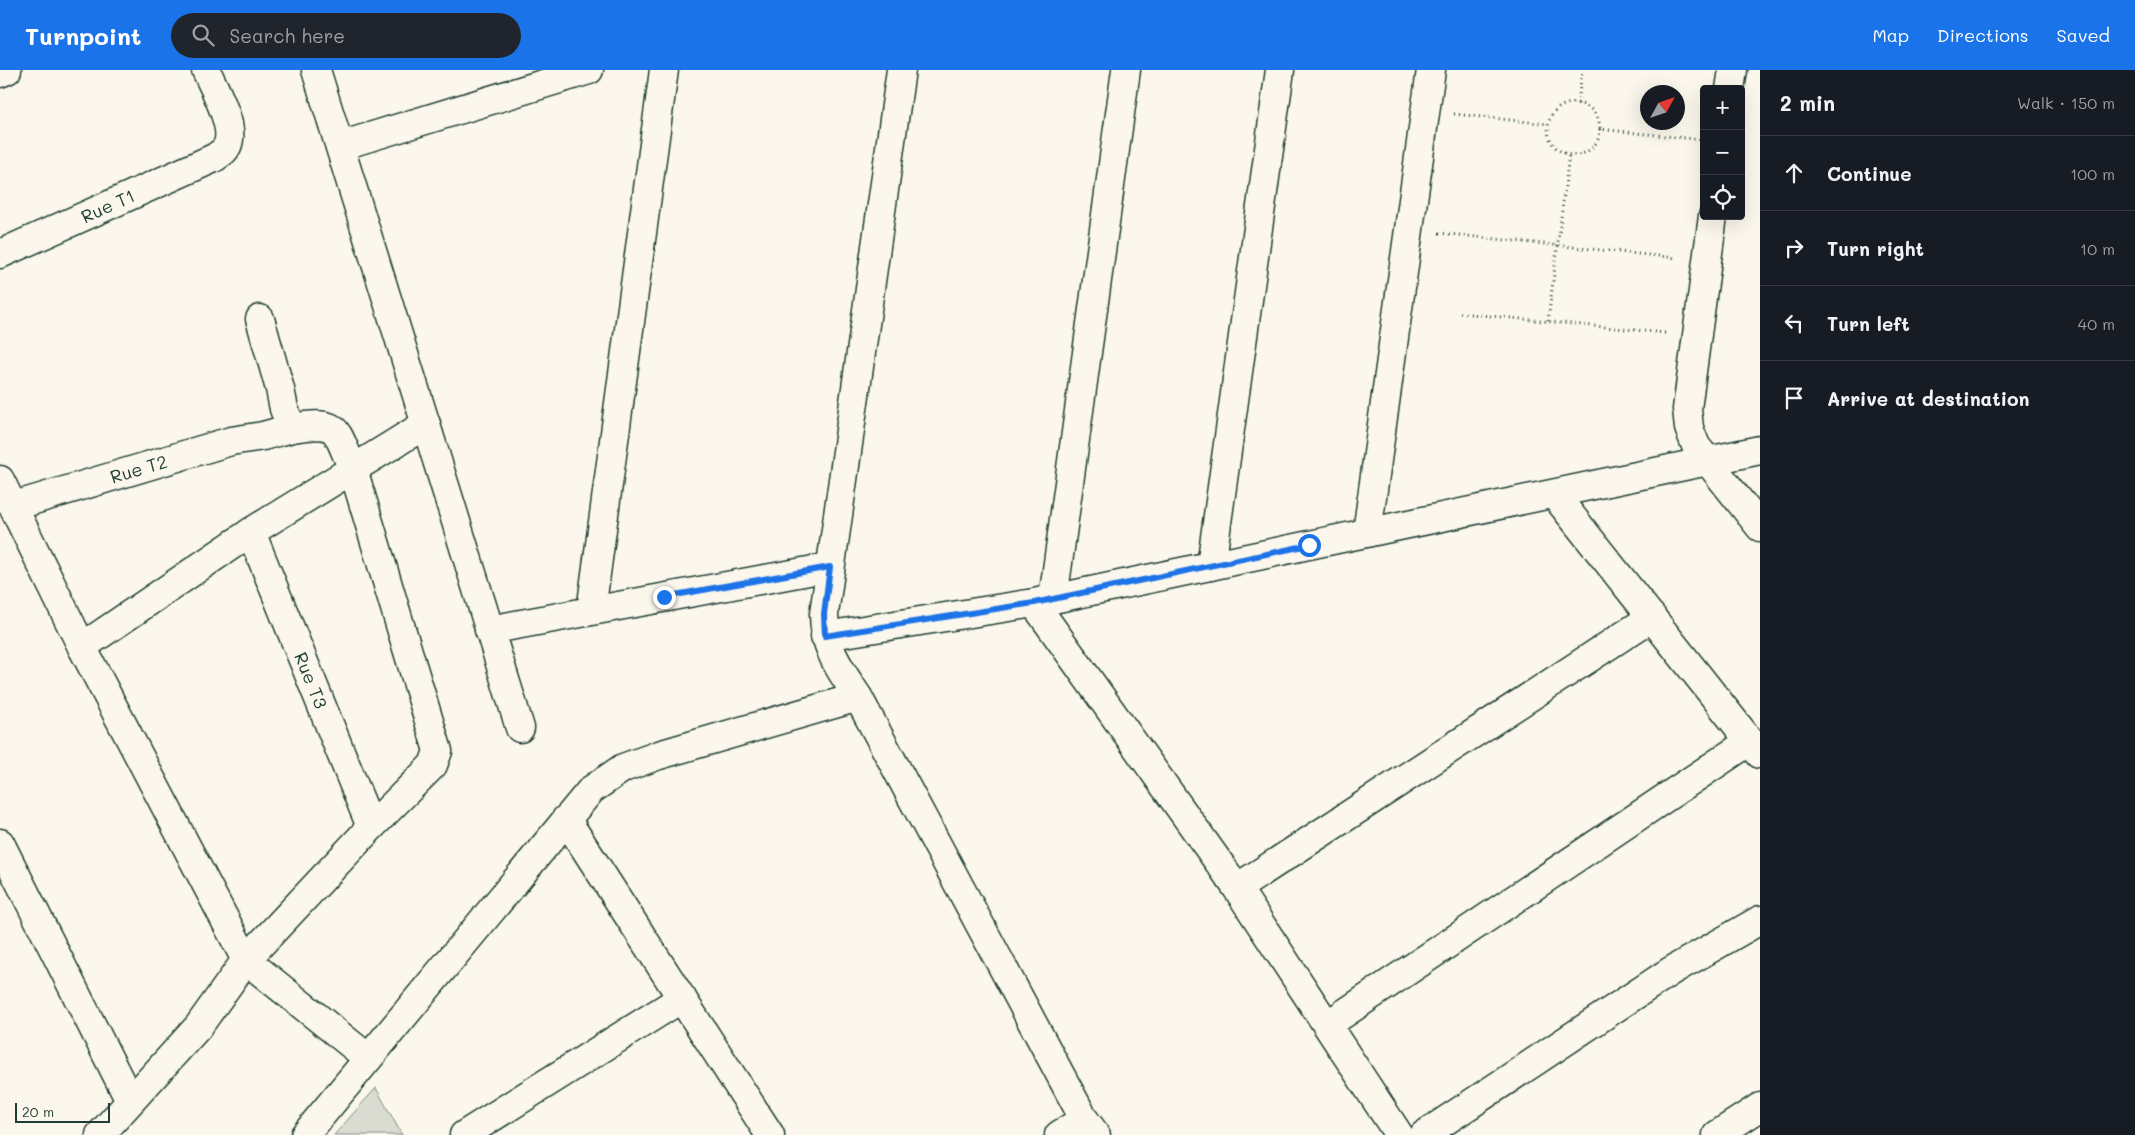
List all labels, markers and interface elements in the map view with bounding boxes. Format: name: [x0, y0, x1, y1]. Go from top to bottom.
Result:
search box: [171, 13, 521, 58]
text: Turnpoint: [25, 20, 141, 51]
icon: search: [189, 21, 217, 49]
text: Search here: [229, 23, 345, 48]
text: Map: [1872, 23, 1909, 47]
text: Directions: [1937, 23, 2029, 47]
text: Saved: [2057, 23, 2110, 47]
north arrow: [1640, 85, 1685, 130]
map controls: [1700, 85, 1745, 220]
button: +: [1700, 85, 1745, 130]
text: 2 min: [1780, 89, 1835, 116]
text: Walk · 150 m: [2017, 92, 2115, 113]
button: −: [1700, 130, 1745, 175]
icon: ahead: [1780, 159, 1808, 187]
text: Continue: [1827, 161, 1912, 186]
text: 100 m: [2070, 163, 2115, 184]
button: locate: [1700, 175, 1745, 220]
street label: Rue T1: [77, 183, 138, 228]
icon: right: [1780, 234, 1808, 262]
text: Turn right: [1827, 236, 1924, 261]
text: 10 m: [2080, 238, 2115, 259]
icon: left: [1780, 309, 1808, 337]
text: Turn left: [1827, 311, 1910, 336]
text: 40 m: [2078, 313, 2115, 334]
icon: arrive: [1780, 384, 1808, 412]
text: Arrive at destination: [1827, 386, 2030, 411]
street label: Rue T2: [107, 449, 170, 489]
route start: [1298, 534, 1321, 557]
route end: [653, 586, 676, 609]
street label: Rue T3: [289, 648, 334, 712]
scale bar: [15, 1100, 110, 1123]
text: 20 m: [22, 1102, 54, 1121]

